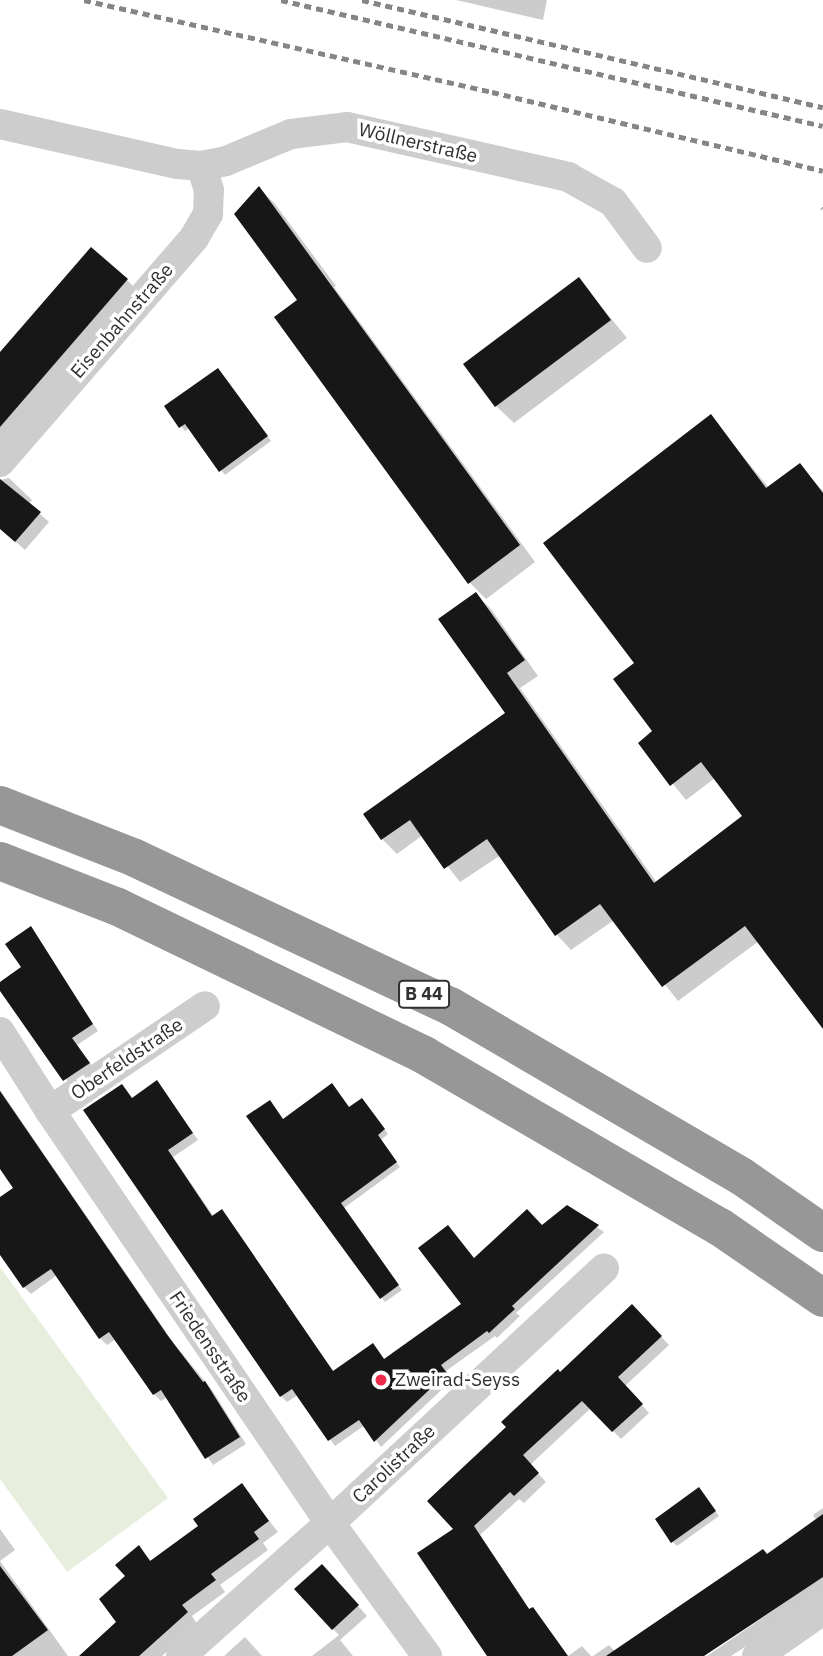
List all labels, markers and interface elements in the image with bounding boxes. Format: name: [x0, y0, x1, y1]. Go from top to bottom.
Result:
street label: Wöllnerstraße: [356, 118, 480, 168]
street label: Eisenbahnstraße: [66, 259, 178, 383]
road number: B 44: [398, 979, 450, 1009]
street label: Oberfeldstraße: [67, 1013, 187, 1105]
street label: Friedensstraße: [164, 1287, 256, 1407]
place label: Zweirad-Seyss: [395, 1369, 520, 1391]
marker: Zweirad-Seyss: [373, 1372, 389, 1388]
street label: Carolistraße: [348, 1420, 440, 1508]

